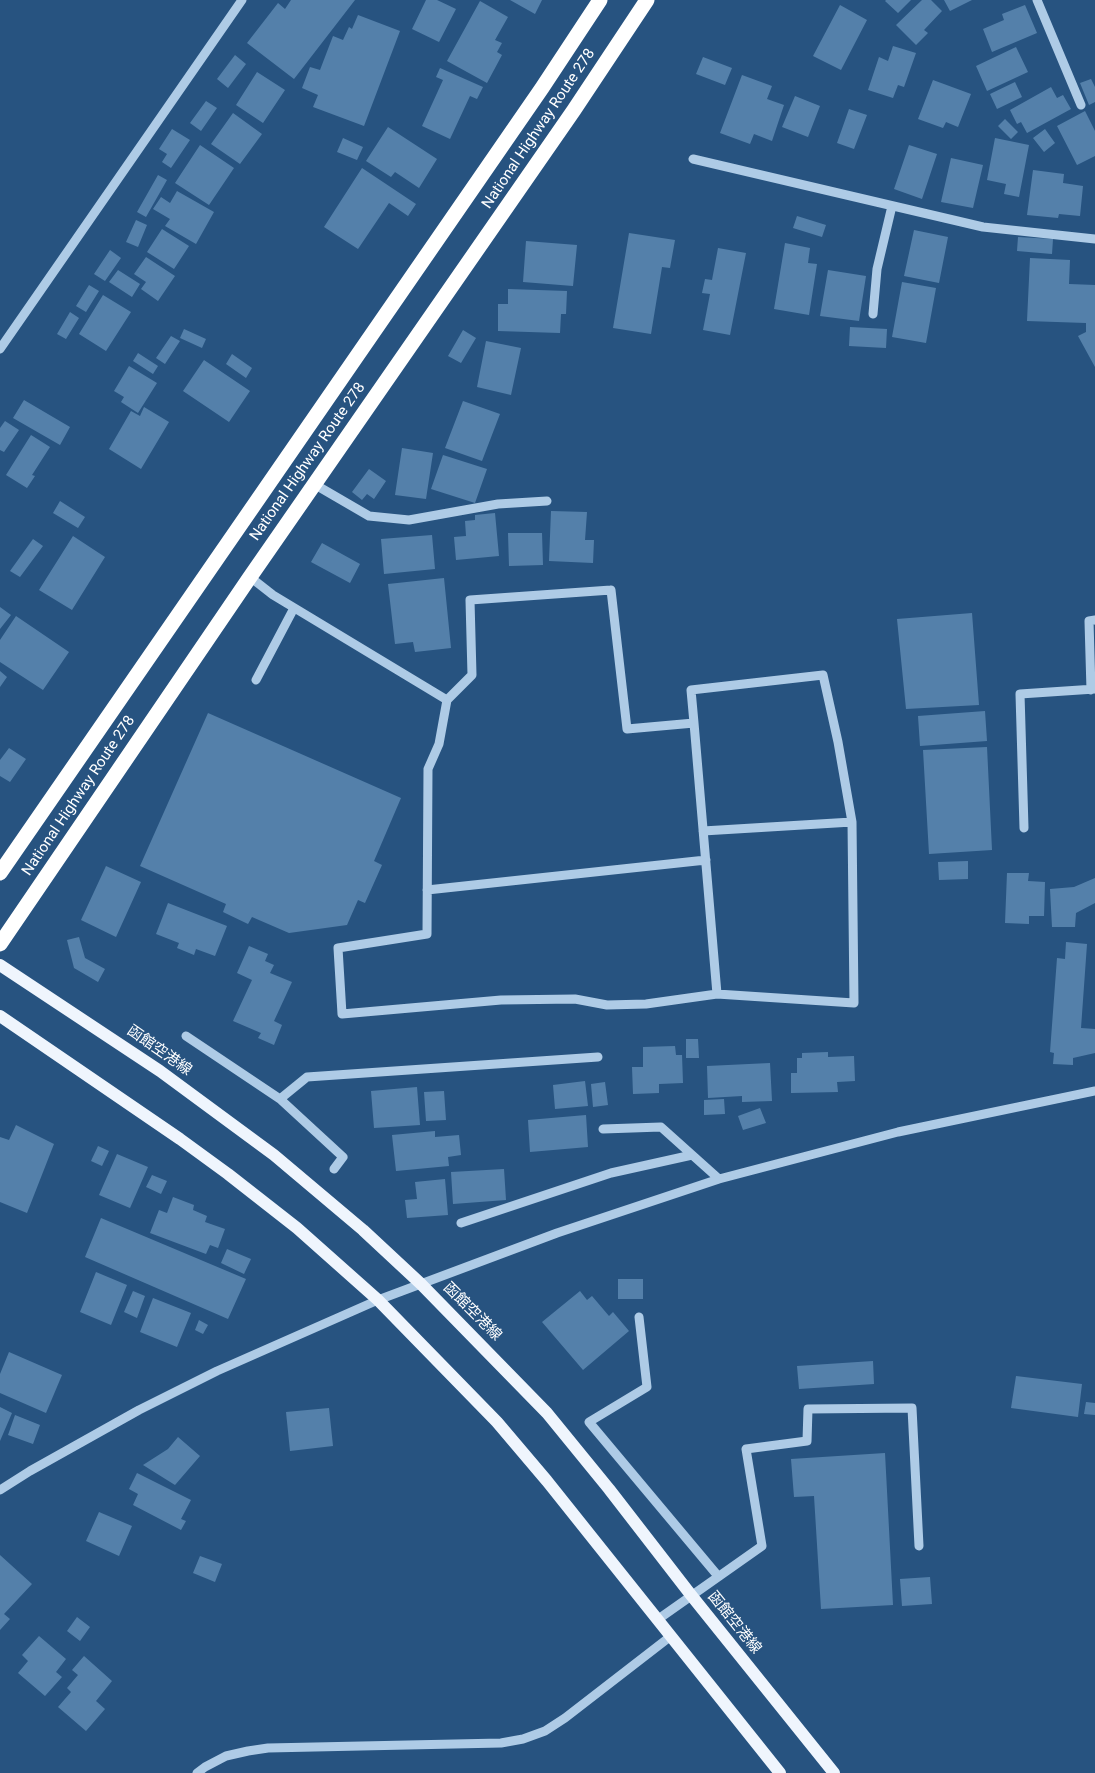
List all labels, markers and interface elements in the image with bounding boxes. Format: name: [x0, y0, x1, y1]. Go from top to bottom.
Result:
street label: National Highway Route 278: [479, 46, 599, 212]
street label: National Highway Route 278: [246, 379, 370, 545]
street label: National Highway Route 278: [19, 713, 139, 879]
street label: 函館空港線: [123, 1022, 195, 1080]
street label: 函館空港線: [439, 1279, 505, 1345]
street label: 函館空港線: [703, 1588, 765, 1658]

